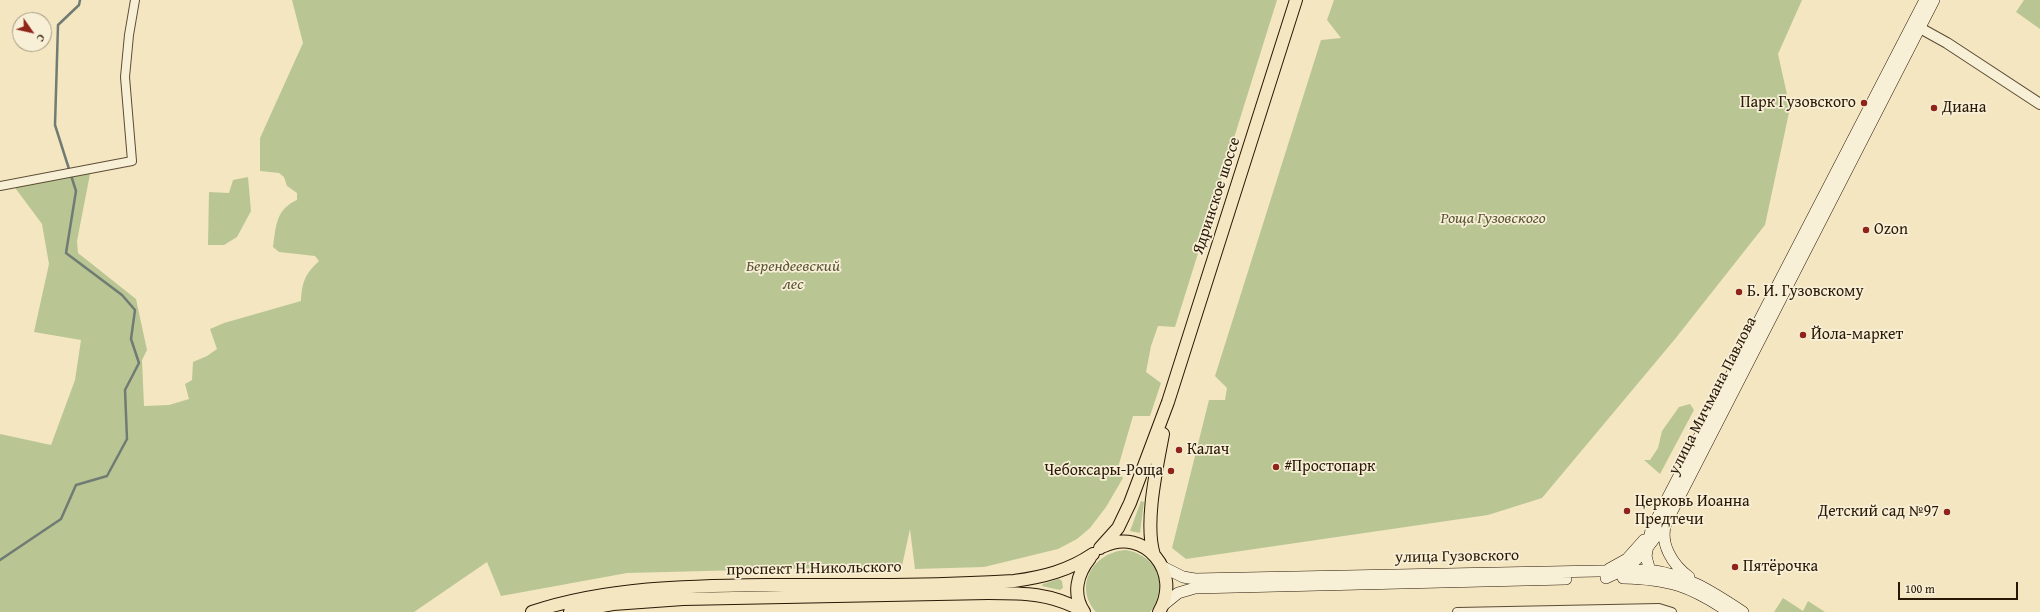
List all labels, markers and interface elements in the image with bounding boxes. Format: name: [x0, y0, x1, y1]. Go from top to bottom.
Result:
north arrow: [12, 12, 52, 52]
text: С: [33, 31, 49, 45]
place label: Парк Гузовского: [1740, 93, 1856, 113]
marker: Парк Гузовского: [1859, 98, 1869, 108]
place label: Диана: [1942, 98, 1986, 118]
marker: Диана: [1929, 103, 1939, 113]
street label: Ядринское шоссе: [1189, 135, 1245, 257]
park label: Роща Гузовского: [1440, 209, 1546, 229]
place label: Ozon: [1874, 220, 1908, 240]
marker: Ozon: [1861, 225, 1871, 235]
park label: Берендеевский лес: [746, 257, 840, 295]
place label: Б. И. Гузовскому: [1747, 282, 1864, 302]
marker: Б. И. Гузовскому: [1734, 287, 1744, 297]
street label: улица Мичмана Павлова: [1665, 314, 1761, 478]
place label: Йола-маркет: [1811, 325, 1903, 345]
marker: Йола-маркет: [1798, 330, 1808, 340]
place label: Калач: [1187, 440, 1229, 460]
marker: Калач: [1174, 445, 1184, 455]
place label: #Простопарк: [1284, 457, 1375, 477]
place label: Чебоксары-Роща: [1044, 461, 1163, 481]
marker: #Простопарк: [1271, 462, 1281, 472]
marker: Чебоксары-Роща: [1166, 466, 1176, 476]
place label: Церковь Иоанна Предтечи: [1635, 492, 1750, 530]
place label: Детский сад №97: [1818, 502, 1939, 522]
marker: Церковь Иоанна Предтечи: [1622, 506, 1632, 516]
marker: Детский сад №97: [1942, 507, 1952, 517]
street label: улица Гузовского: [1395, 546, 1519, 568]
place label: Пятёрочка: [1743, 557, 1818, 577]
street label: проспект Н.Никольского: [726, 558, 902, 580]
marker: Пятёрочка: [1730, 562, 1740, 572]
scale bar: [1900, 574, 2020, 600]
text: 100 m: [1905, 580, 1935, 597]

